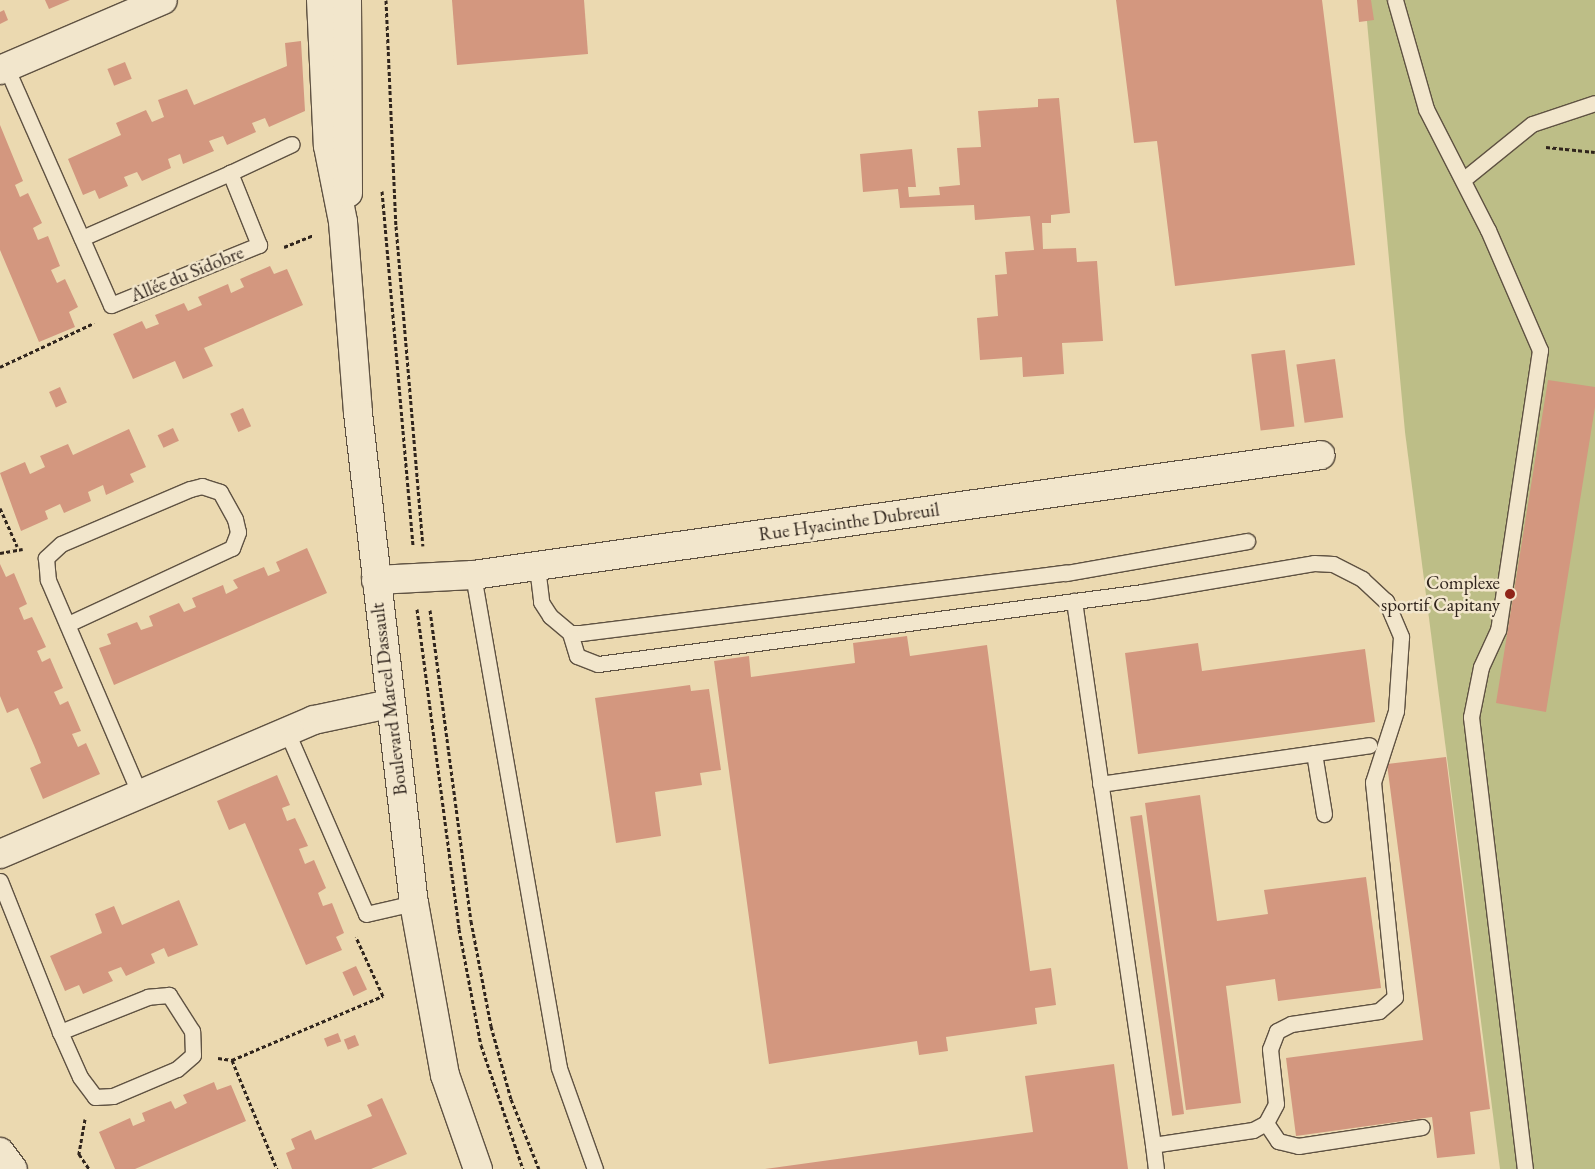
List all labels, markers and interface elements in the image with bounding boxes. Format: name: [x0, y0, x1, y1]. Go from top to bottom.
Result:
street label: Allée du Sidobre: [127, 241, 247, 307]
street label: Rue Hyacinthe Dubreuil: [757, 498, 941, 546]
place label: Complexe sportif Capitany: [1381, 572, 1500, 616]
marker: Complexe sportif Capitany: [1504, 588, 1516, 600]
street label: Boulevard Marcel Dassault: [366, 601, 412, 797]

